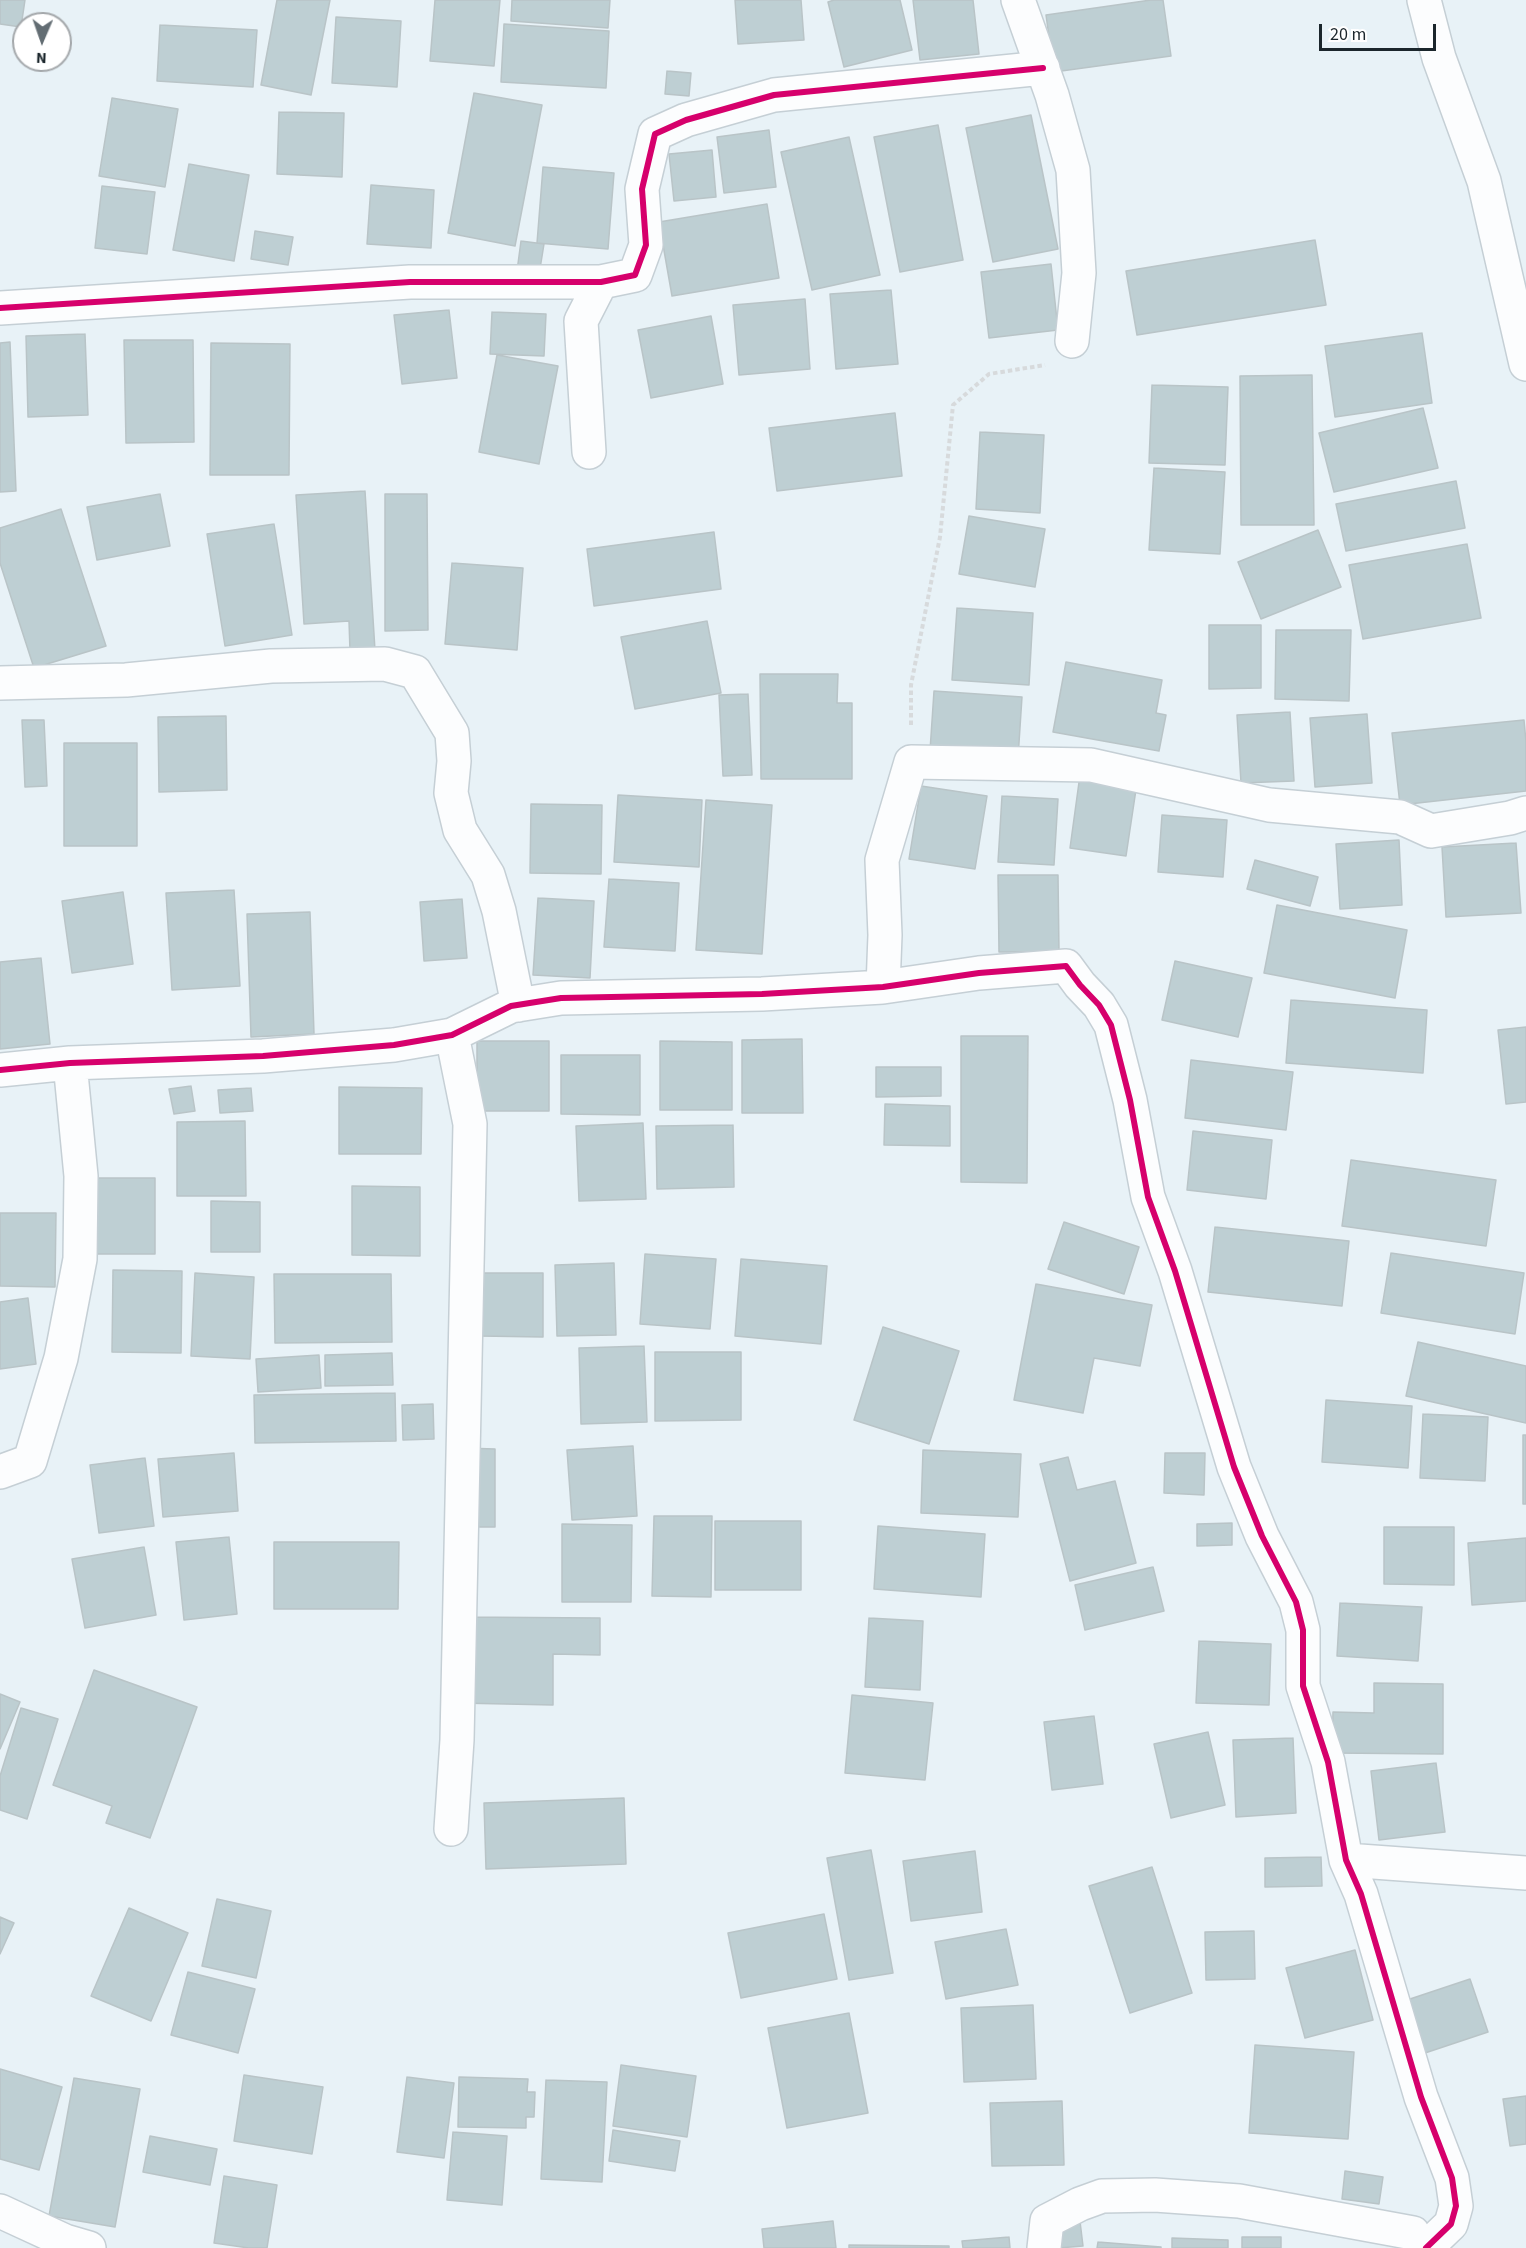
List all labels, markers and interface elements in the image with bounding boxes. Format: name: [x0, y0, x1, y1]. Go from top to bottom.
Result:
north arrow: [12, 12, 72, 72]
scale bar: [1322, 12, 1439, 50]
text: 20 m: [1330, 22, 1366, 47]
text: N: [36, 47, 47, 69]

